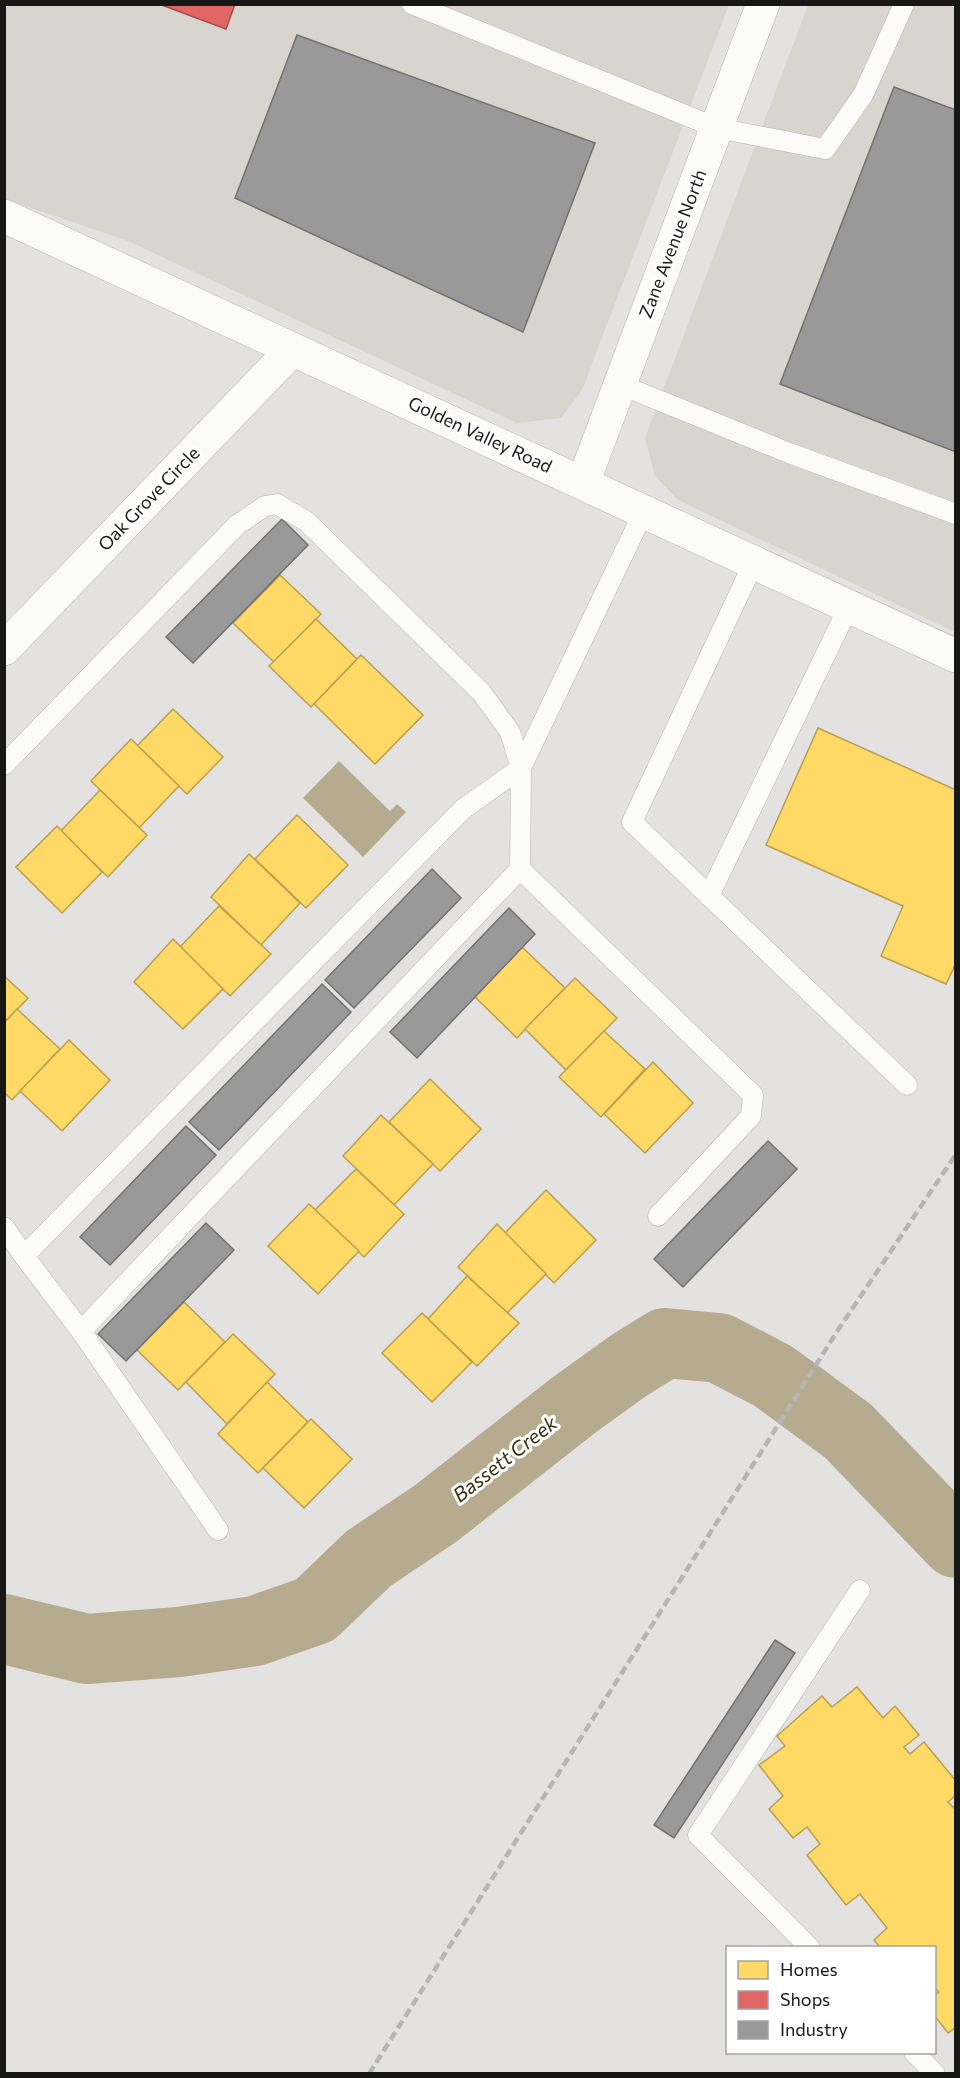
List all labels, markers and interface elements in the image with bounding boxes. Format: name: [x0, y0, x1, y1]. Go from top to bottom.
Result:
street label: Zane Avenue North: [634, 166, 711, 321]
street label: Golden Valley Road: [405, 391, 556, 477]
street label: Oak Grove Circle: [93, 442, 204, 555]
water label: Bassett Creek: [448, 1409, 562, 1506]
legend: [726, 1946, 936, 2054]
text: Homes: [780, 1958, 838, 1980]
text: Shops: [780, 1988, 830, 2010]
text: Industry: [780, 2018, 848, 2040]

